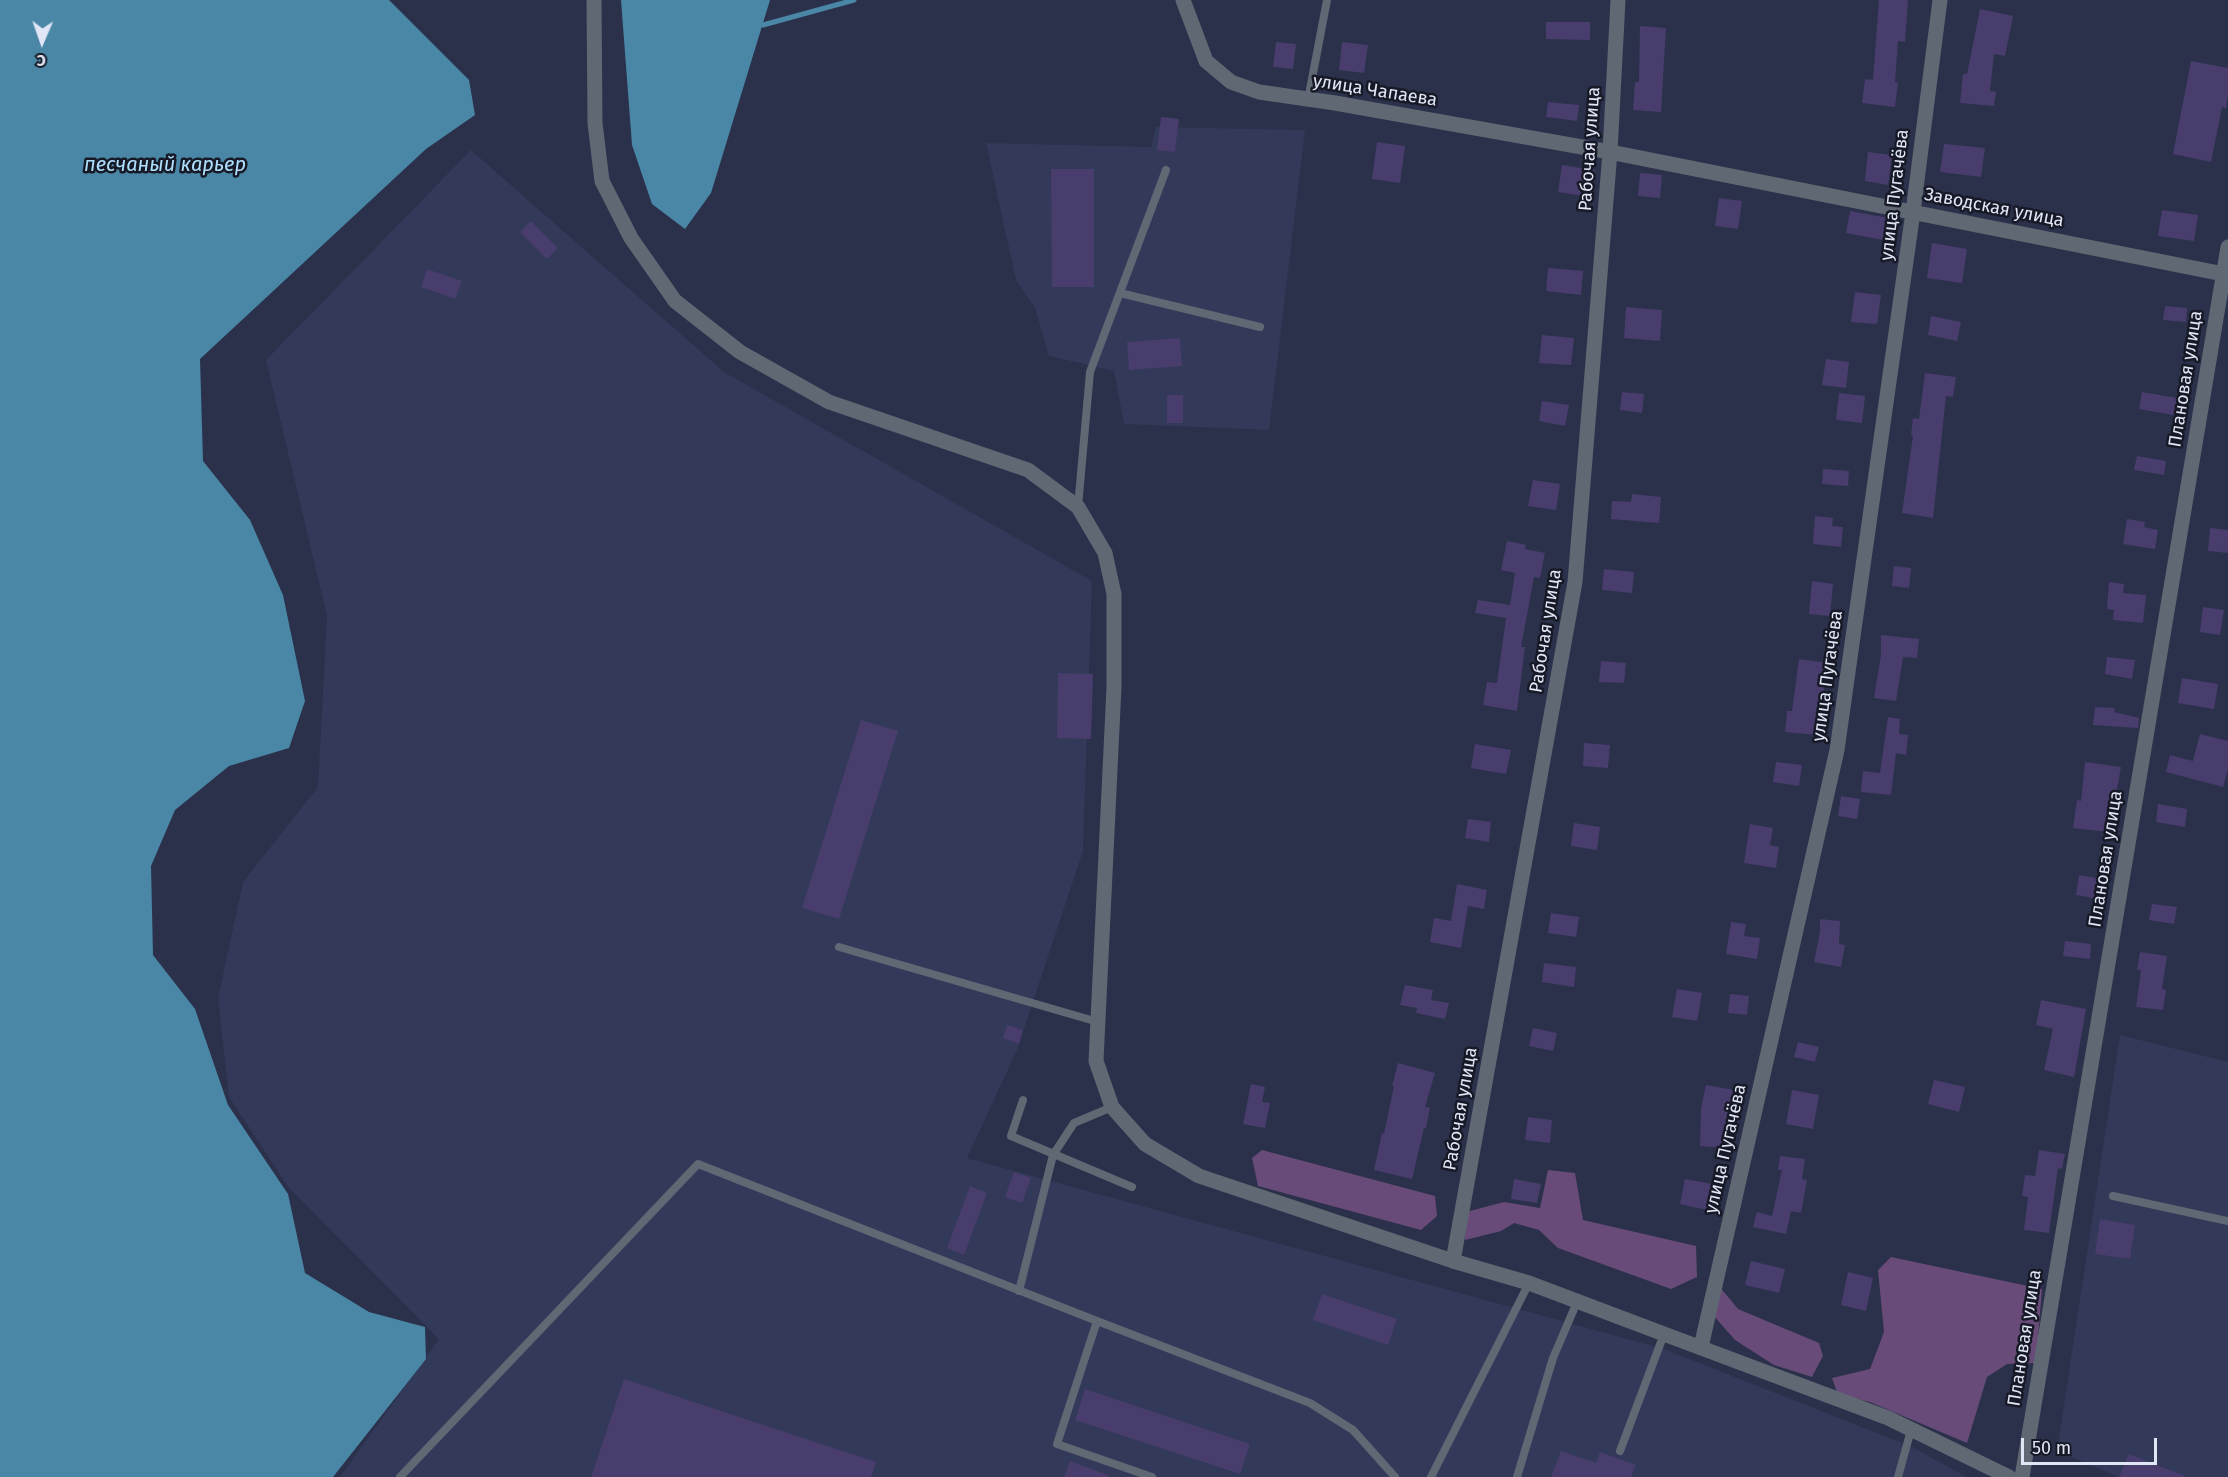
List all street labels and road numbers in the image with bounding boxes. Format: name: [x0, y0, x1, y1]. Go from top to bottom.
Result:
street label: улица Чапаева: [1311, 71, 1439, 111]
street label: Рабочая улица: [1575, 86, 1605, 212]
street label: улица Пугачёва: [1876, 128, 1914, 262]
street label: Заводская улица: [1922, 184, 2066, 232]
street label: Плановая улица: [2165, 309, 2207, 449]
street label: Рабочая улица: [1526, 568, 1566, 694]
street label: улица Пугачёва: [1808, 609, 1848, 743]
street label: Плановая улица: [2085, 789, 2127, 929]
street label: Рабочая улица: [1440, 1046, 1482, 1172]
street label: улица Пугачёва: [1701, 1082, 1751, 1216]
street label: Плановая улица: [2004, 1268, 2046, 1408]

